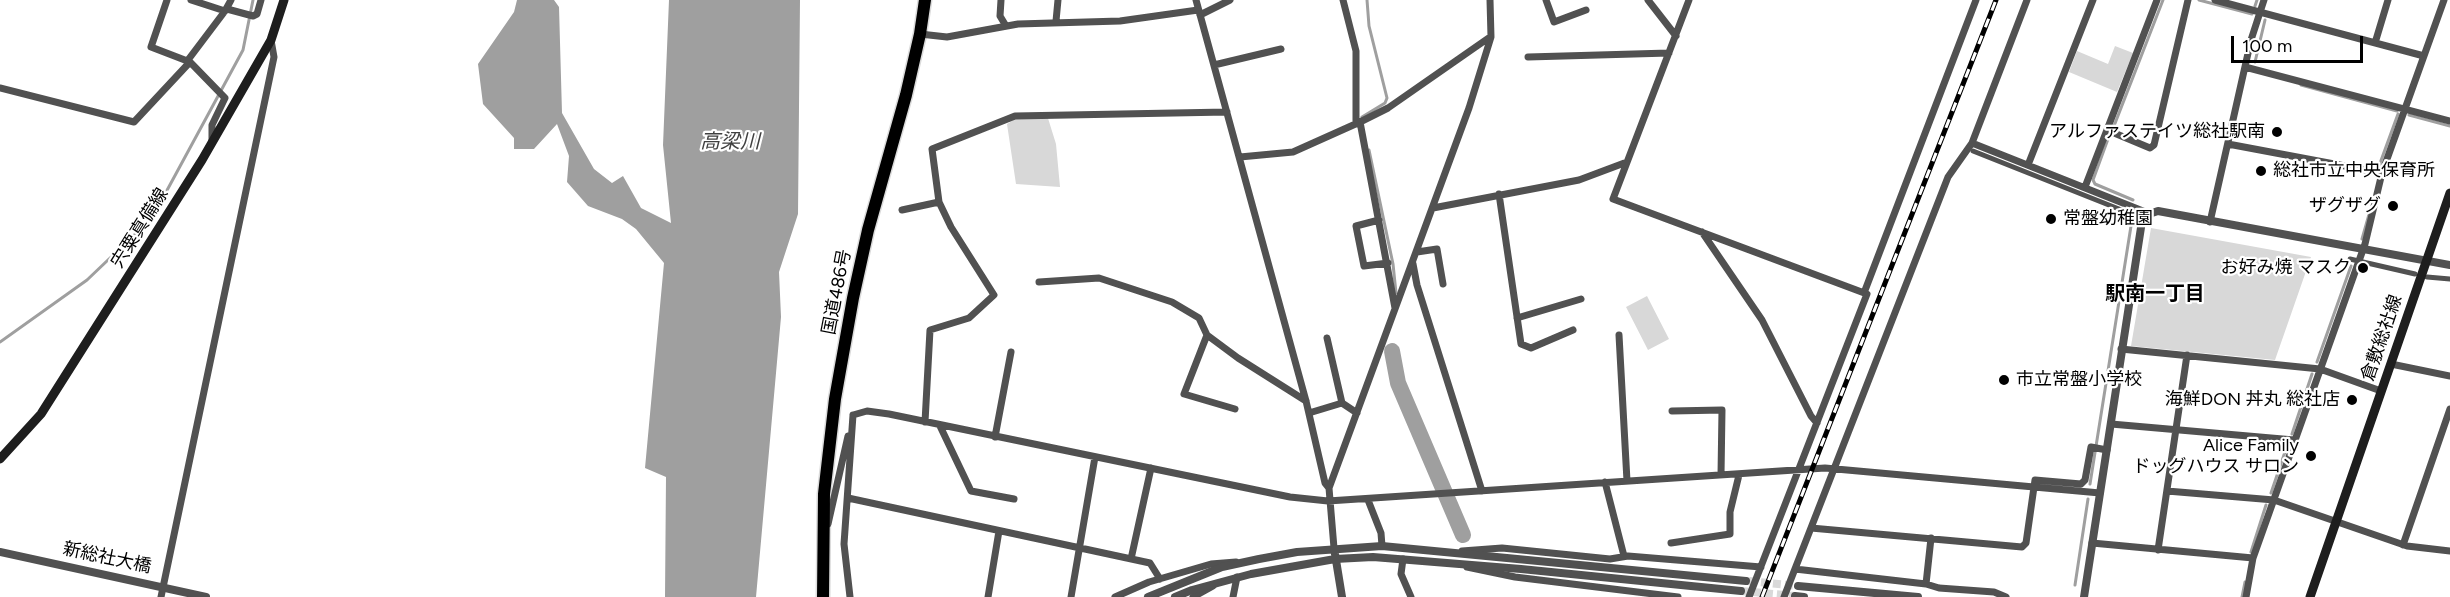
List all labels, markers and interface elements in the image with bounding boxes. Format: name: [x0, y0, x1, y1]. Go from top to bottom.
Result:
scale bar: [2234, 24, 2366, 62]
text: 100 m: [2242, 35, 2292, 57]
place label: アルファステイツ総社駅南: [2049, 121, 2265, 143]
marker: アルファステイツ総社駅南: [2270, 125, 2284, 139]
water label: 高梁川: [700, 130, 760, 154]
place label: 総社市立中央保育所: [2273, 160, 2435, 182]
marker: 総社市立中央保育所: [2254, 164, 2268, 178]
street label: 宍粟真備線: [107, 184, 173, 272]
place label: ザグザグ: [2309, 195, 2381, 217]
marker: ザグザグ: [2386, 199, 2400, 213]
place label: 常盤幼稚園: [2063, 208, 2153, 230]
marker: 常盤幼稚園: [2044, 212, 2058, 226]
street label: 国道486号: [818, 248, 856, 336]
place label: お好み焼 マスク: [2221, 257, 2351, 279]
marker: お好み焼 マスク: [2356, 261, 2370, 275]
district label: 駅南一丁目: [2105, 282, 2205, 306]
street label: 倉敷総社線: [2357, 292, 2407, 384]
place label: 市立常盤小学校: [2016, 369, 2142, 391]
marker: 市立常盤小学校: [1997, 373, 2011, 387]
place label: 海鮮DON 丼丸 総社店: [2165, 389, 2340, 411]
marker: 海鮮DON 丼丸 総社店: [2345, 393, 2359, 407]
place label: Alice Family ドッグハウス サロン: [2133, 435, 2299, 478]
marker: Alice Family ドッグハウス サロン: [2304, 449, 2318, 463]
street label: 新総社大橋: [61, 538, 153, 578]

